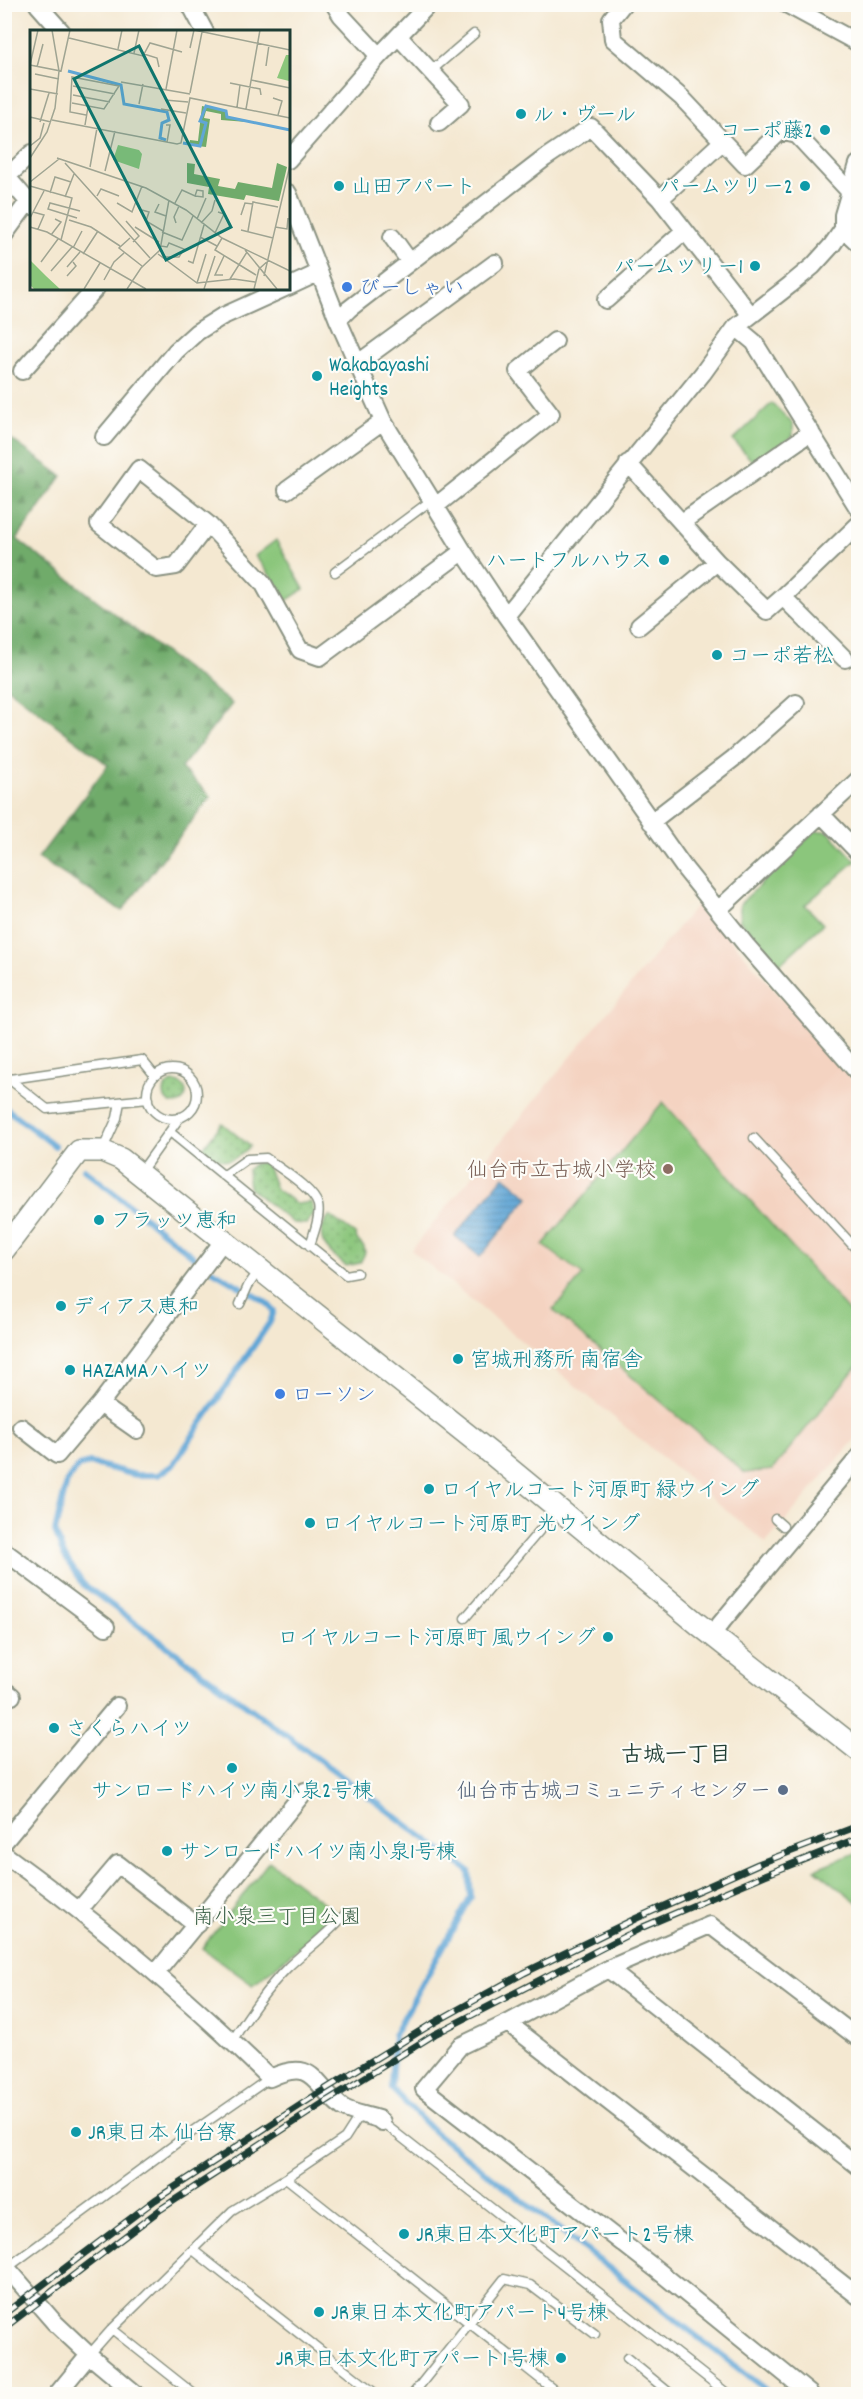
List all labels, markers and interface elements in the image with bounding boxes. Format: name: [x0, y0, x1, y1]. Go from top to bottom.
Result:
inset map: [30, 30, 290, 290]
place label: ル・ヴール: [533, 102, 636, 132]
marker: ル・ヴール: [514, 107, 528, 121]
place label: コーポ藤2: [720, 118, 813, 148]
marker: コーポ藤2: [818, 123, 832, 137]
place label: 山田アパート: [351, 174, 476, 204]
place label: パームツリー2: [659, 174, 793, 204]
marker: 山田アパート: [332, 179, 346, 193]
marker: パームツリー2: [798, 179, 812, 193]
place label: パームツリー1: [614, 254, 743, 284]
marker: パームツリー1: [748, 259, 762, 273]
place label: びーしゃい: [359, 275, 464, 305]
marker: びーしゃい: [340, 280, 354, 294]
place label: Wakabayashi Heights: [329, 352, 429, 406]
marker: Wakabayashi Heights: [310, 369, 324, 383]
place label: ハートフルハウス: [486, 548, 652, 578]
marker: ハートフルハウス: [657, 553, 671, 567]
place label: コーポ若松: [729, 643, 834, 673]
marker: コーポ若松: [710, 648, 724, 662]
place label: 仙台市立古城小学校: [467, 1157, 656, 1187]
marker: 仙台市立古城小学校: [661, 1162, 675, 1176]
place label: フラッツ恵和: [111, 1208, 237, 1238]
marker: フラッツ恵和: [92, 1213, 106, 1227]
place label: ディアス恵和: [73, 1294, 199, 1324]
marker: ディアス恵和: [54, 1299, 68, 1313]
place label: 宮城刑務所 南宿舎: [470, 1347, 643, 1377]
marker: 宮城刑務所 南宿舎: [451, 1352, 465, 1366]
place label: HAZAMAハイツ: [82, 1358, 212, 1388]
marker: HAZAMAハイツ: [63, 1363, 77, 1377]
place label: ローソン: [292, 1382, 376, 1412]
marker: ローソン: [273, 1387, 287, 1401]
place label: ロイヤルコート河原町 緑ウイング: [441, 1477, 760, 1507]
marker: ロイヤルコート河原町 緑ウイング: [422, 1482, 436, 1496]
place label: ロイヤルコート河原町 光ウイング: [322, 1511, 641, 1541]
marker: ロイヤルコート河原町 光ウイング: [303, 1516, 317, 1530]
place label: ロイヤルコート河原町 風ウイング: [277, 1625, 596, 1655]
marker: ロイヤルコート河原町 風ウイング: [601, 1630, 615, 1644]
place label: さくらハイツ: [66, 1716, 192, 1746]
marker: さくらハイツ: [47, 1721, 61, 1735]
district label: 古城一丁目: [621, 1741, 731, 1772]
marker: サンロードハイツ南小泉2号棟: [225, 1761, 239, 1775]
place label: サンロードハイツ南小泉2号棟: [91, 1778, 373, 1808]
place label: 仙台市古城コミュニティセンター: [457, 1778, 771, 1808]
marker: 仙台市古城コミュニティセンター: [776, 1783, 790, 1797]
place label: サンロードハイツ南小泉1号棟: [179, 1839, 457, 1869]
marker: サンロードハイツ南小泉1号棟: [160, 1844, 174, 1858]
park label: 南小泉三丁目公園: [193, 1904, 361, 1934]
place label: JR東日本 仙台寮: [88, 2120, 237, 2150]
marker: JR東日本 仙台寮: [69, 2125, 83, 2139]
place label: JR東日本文化町アパート2号棟: [416, 2222, 694, 2252]
marker: JR東日本文化町アパート2号棟: [397, 2227, 411, 2241]
place label: JR東日本文化町アパート4号棟: [331, 2300, 608, 2330]
marker: JR東日本文化町アパート4号棟: [312, 2305, 326, 2319]
place label: JR東日本文化町アパート1号棟: [276, 2346, 549, 2376]
marker: JR東日本文化町アパート1号棟: [554, 2351, 568, 2365]

